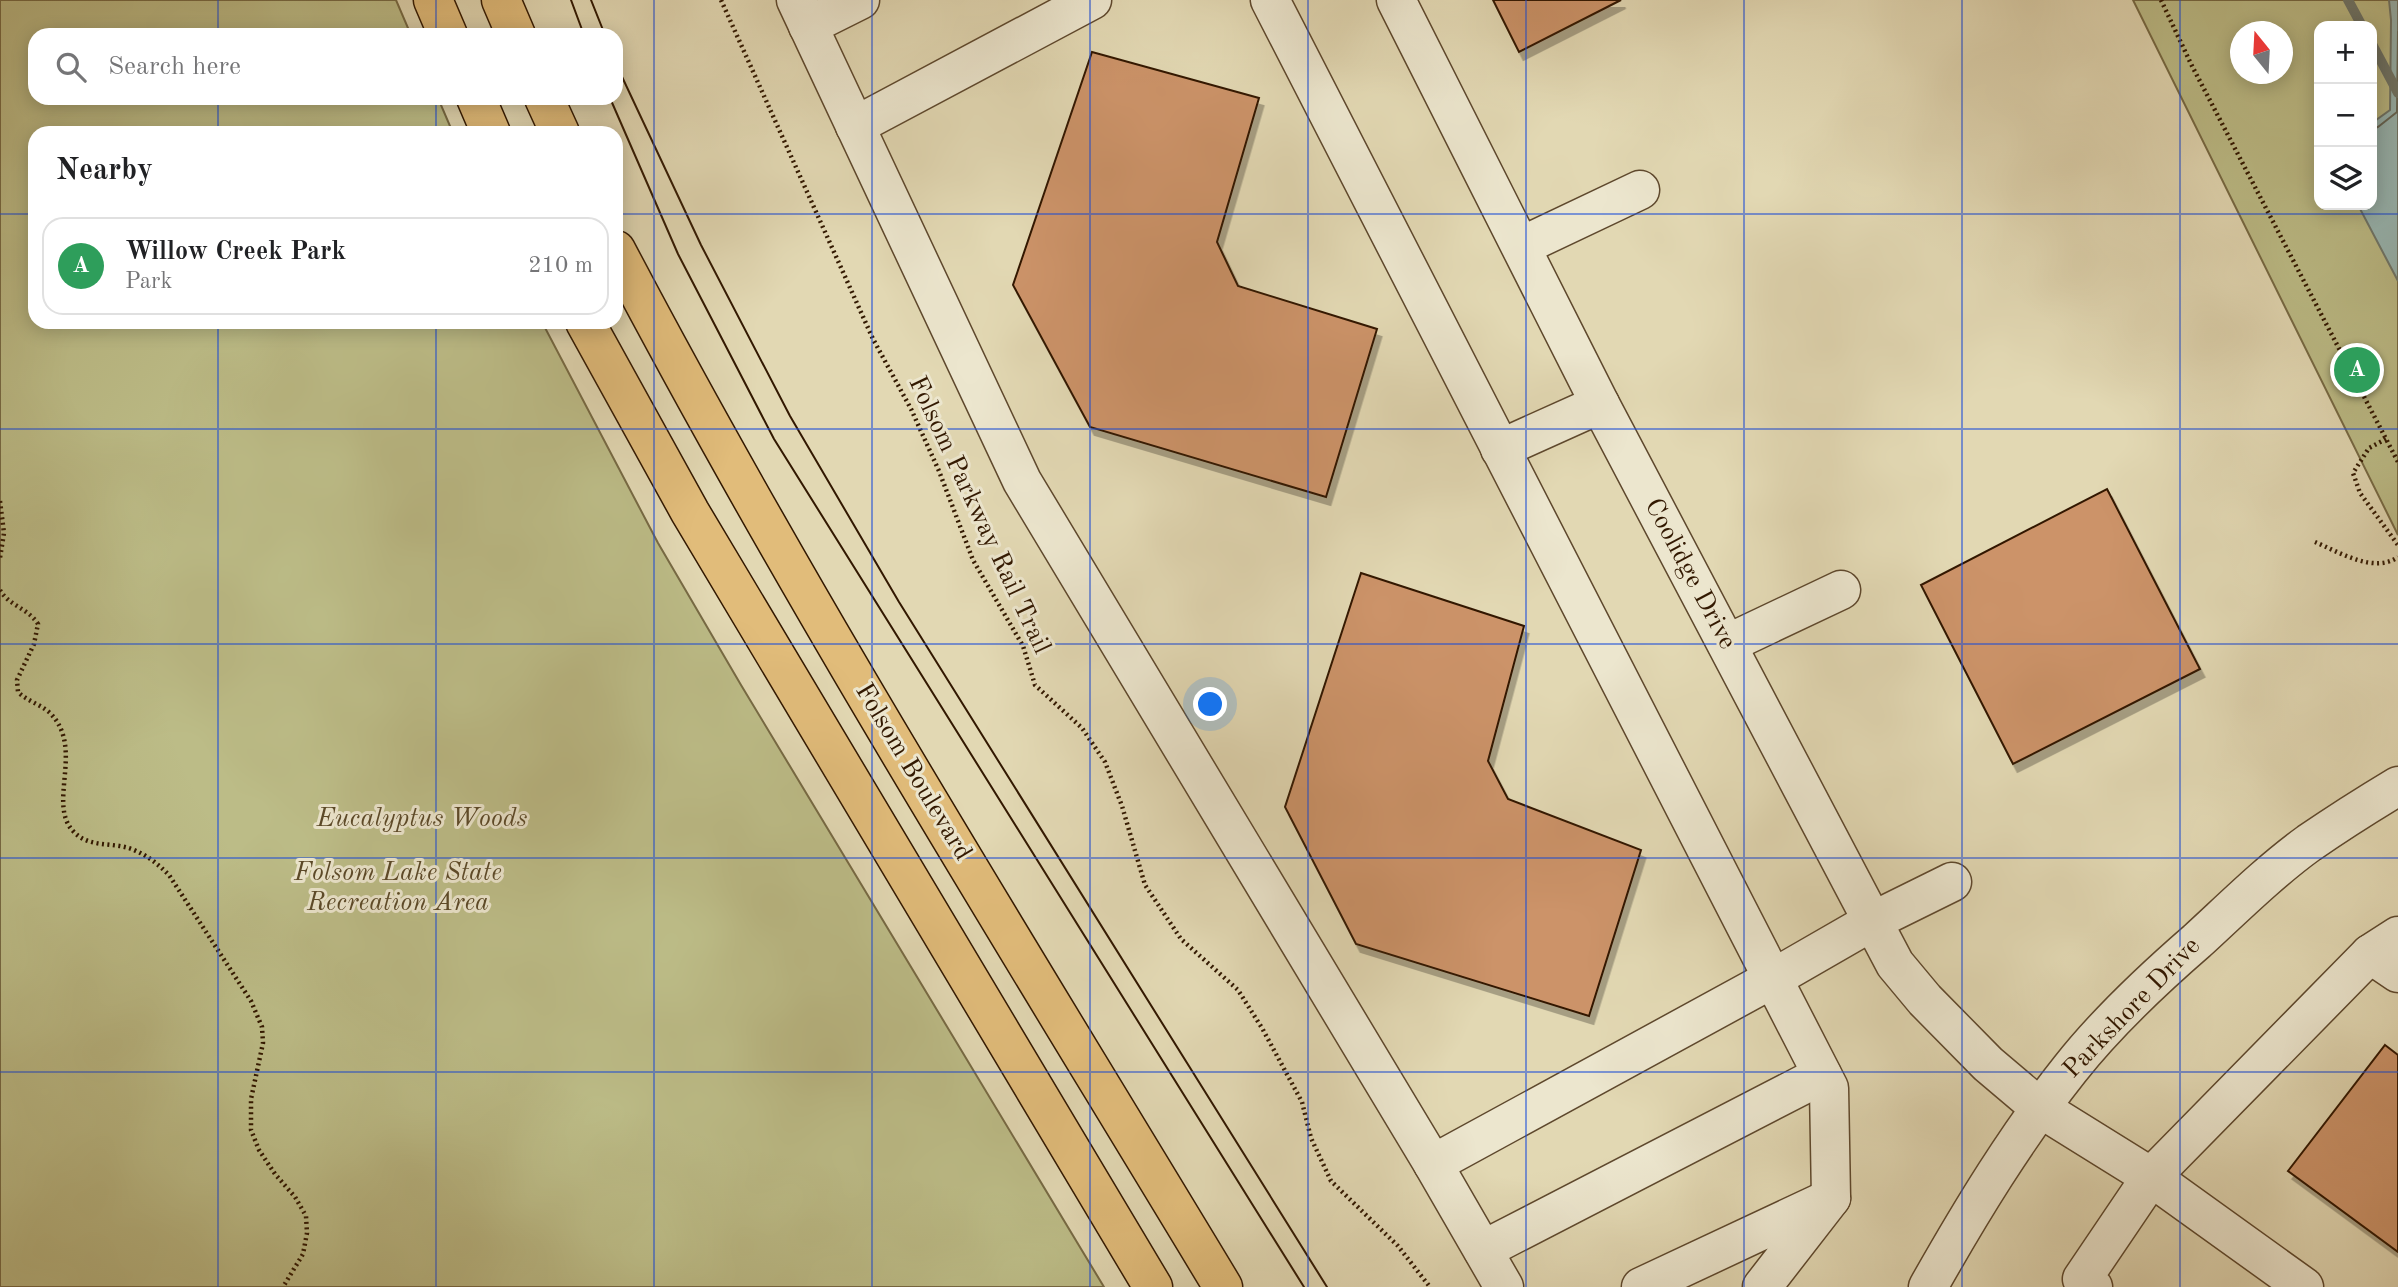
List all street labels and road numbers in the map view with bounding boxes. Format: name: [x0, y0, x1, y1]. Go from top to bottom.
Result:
street label: Folsom Parkway Rail Trail: [903, 372, 1055, 658]
street label: Coolidge Drive: [1639, 494, 1741, 654]
street label: Folsom Boulevard: [850, 679, 976, 865]
street label: Parkshore Drive: [2059, 933, 2205, 1083]

